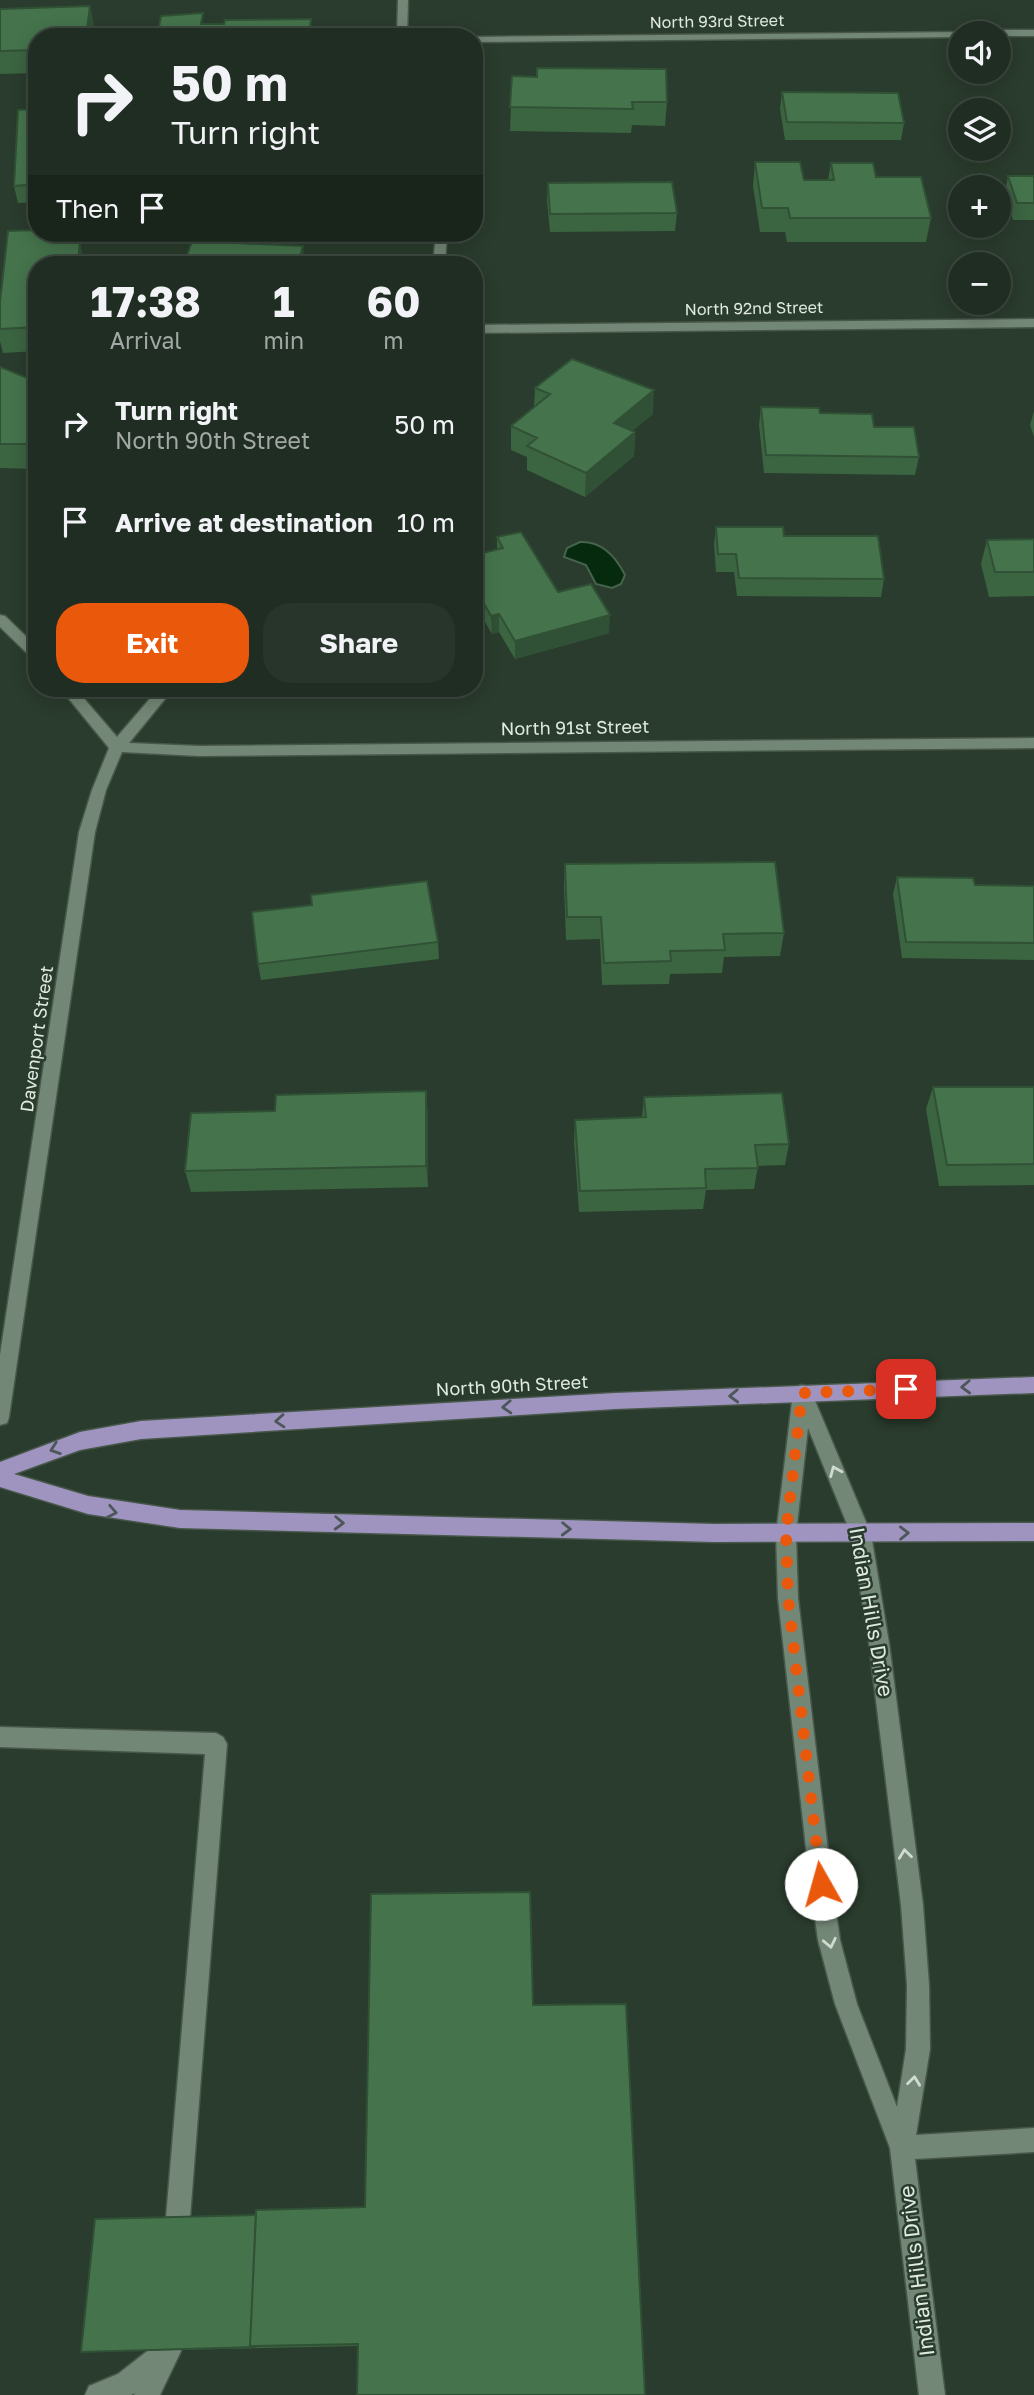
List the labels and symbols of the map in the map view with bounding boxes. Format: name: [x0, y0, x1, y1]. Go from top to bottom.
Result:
street label: North 93rd Street: [649, 10, 785, 32]
street label: North 92nd Street: [685, 297, 823, 319]
street label: North 91st Street: [500, 715, 650, 739]
street label: Davenport Street: [15, 964, 57, 1114]
pin: [876, 1359, 936, 1419]
street label: North 90th Street: [435, 1370, 589, 1400]
one-way arrow: [960, 1379, 971, 1394]
one-way arrow: [728, 1388, 739, 1403]
one-way arrow: [501, 1399, 512, 1414]
one-way arrow: [274, 1413, 285, 1428]
one-way arrow: [49, 1441, 62, 1455]
one-way arrow: [829, 1465, 843, 1477]
one-way arrow: [106, 1503, 118, 1518]
one-way arrow: [334, 1515, 345, 1531]
one-way arrow: [562, 1521, 572, 1537]
street label: Indian Hills Drive: [844, 1525, 900, 1699]
one-way arrow: [899, 1525, 909, 1541]
position arrow: [784, 1847, 858, 1921]
one-way arrow: [898, 1849, 913, 1860]
one-way arrow: [822, 1937, 837, 1949]
one-way arrow: [906, 2075, 921, 2087]
street label: Indian Hills Drive: [893, 2184, 939, 2358]

